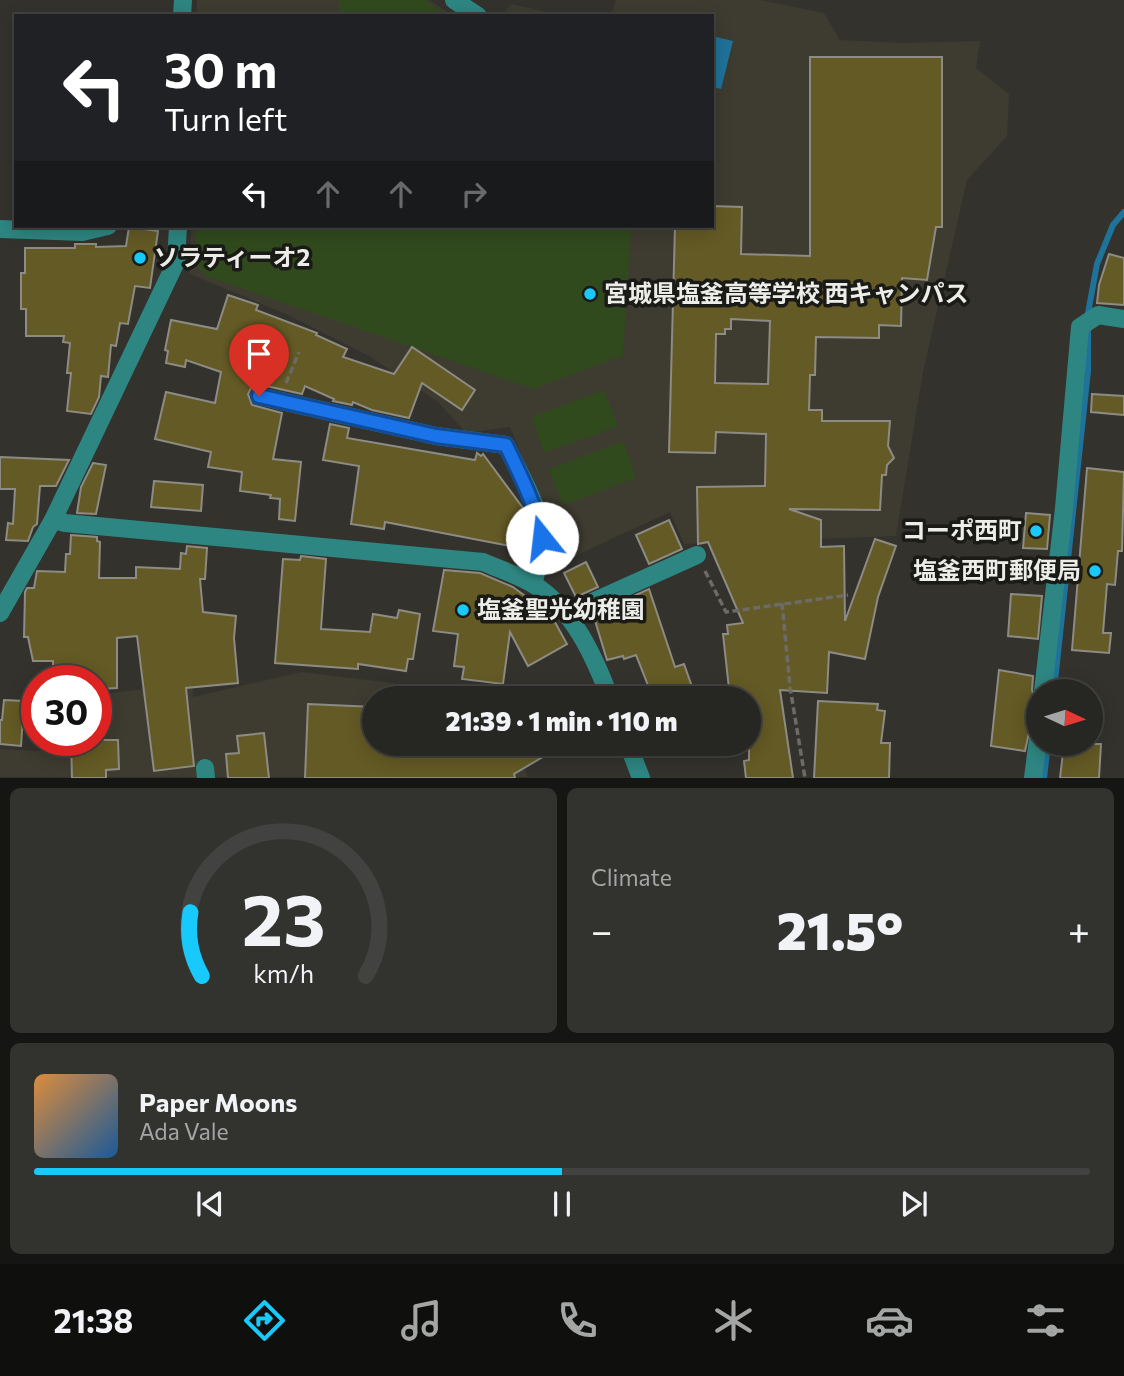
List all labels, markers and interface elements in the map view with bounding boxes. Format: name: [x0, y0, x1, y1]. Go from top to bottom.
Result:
text: 30 m: [164, 38, 277, 98]
icon: left: [49, 42, 140, 133]
text: Turn left: [164, 98, 288, 138]
icon: left: [236, 175, 274, 213]
icon: ahead: [309, 175, 347, 213]
icon: ahead: [382, 175, 420, 213]
icon: right: [455, 175, 493, 213]
place label: ソラティーオ2: [154, 242, 310, 271]
marker: ソラティーオ2: [132, 250, 148, 266]
place label: 宮城県塩釜高等学校 西キャンパス: [604, 278, 969, 307]
marker: 宮城県塩釜高等学校 西キャンパス: [582, 286, 598, 302]
pin: [229, 324, 289, 396]
icon: arrive: [240, 335, 278, 373]
position arrow: [505, 501, 579, 575]
place label: コーポ西町: [902, 515, 1022, 544]
marker: コーポ西町: [1028, 523, 1044, 539]
place label: 塩釜西町郵便局: [913, 555, 1081, 584]
marker: 塩釜西町郵便局: [1087, 563, 1103, 579]
place label: 塩釜聖光幼稚園: [477, 594, 645, 623]
marker: 塩釜聖光幼稚園: [455, 602, 471, 618]
speed limit sign: 30: [21, 665, 112, 756]
north arrow: [1026, 679, 1102, 756]
map controls: [1026, 679, 1103, 756]
text: 21:39 · 1 min · 110 m: [445, 705, 678, 736]
text: Climate: [591, 863, 672, 891]
text: 23: [242, 873, 325, 962]
text: 21.5°: [777, 897, 903, 961]
text: −: [591, 906, 613, 953]
text: +: [1068, 906, 1090, 953]
text: km/h: [253, 958, 314, 988]
text: Paper Moons: [139, 1086, 297, 1117]
text: Ada Vale: [139, 1117, 229, 1145]
icon: previous: [191, 1185, 229, 1223]
icon: pause: [543, 1185, 581, 1223]
icon: next: [895, 1185, 933, 1223]
icon: directions: [240, 1296, 289, 1345]
icon: music: [397, 1296, 446, 1345]
icon: phone: [553, 1296, 602, 1345]
icon: climate: [709, 1296, 758, 1345]
icon: car: [865, 1296, 914, 1345]
icon: filters: [1021, 1296, 1070, 1345]
text: 21:38: [54, 1300, 133, 1340]

